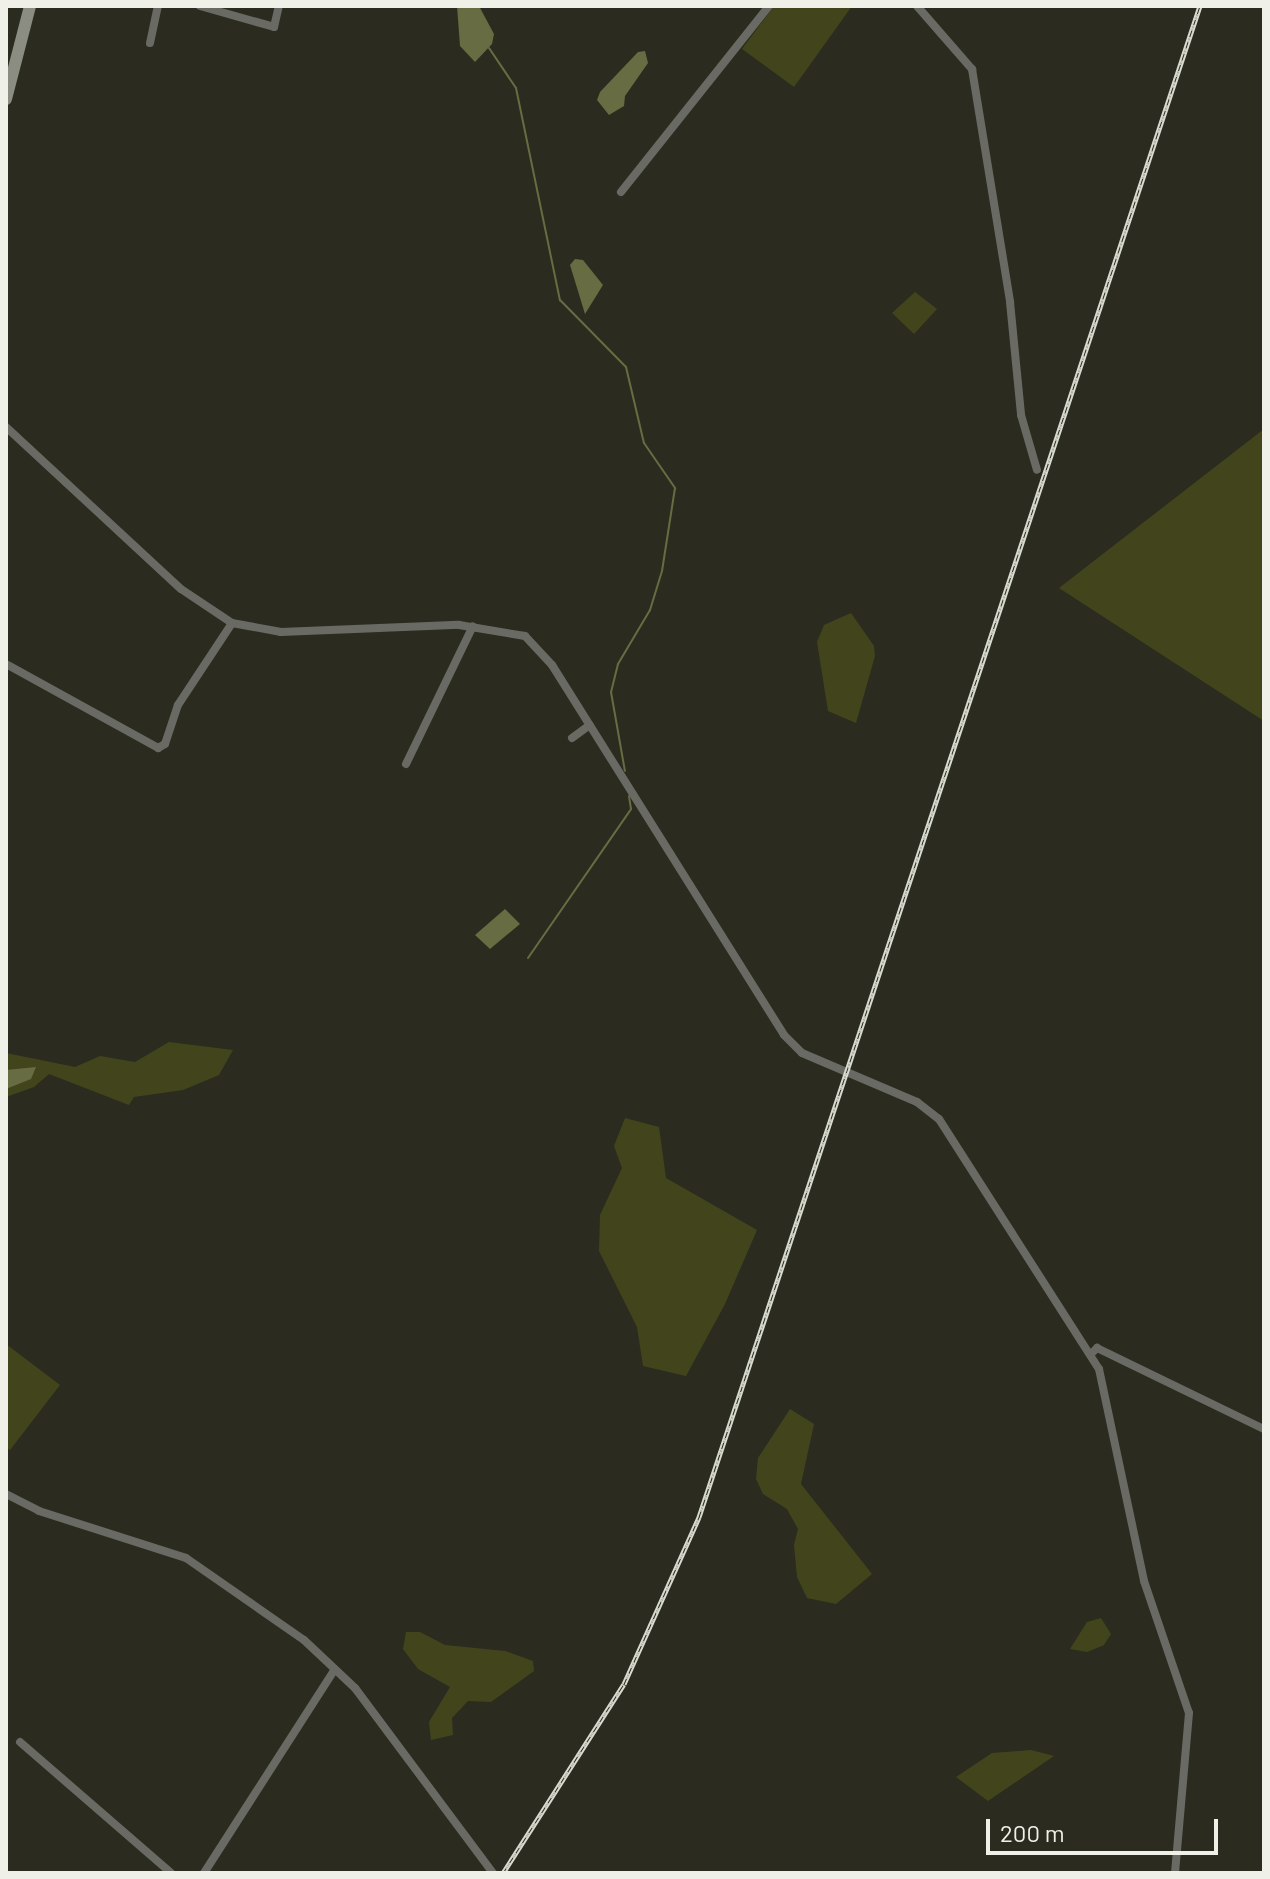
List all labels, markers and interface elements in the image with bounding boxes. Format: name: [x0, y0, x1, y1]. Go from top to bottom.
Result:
scale bar: [990, 1803, 1222, 1853]
text: 200 m: [1000, 1818, 1065, 1847]

